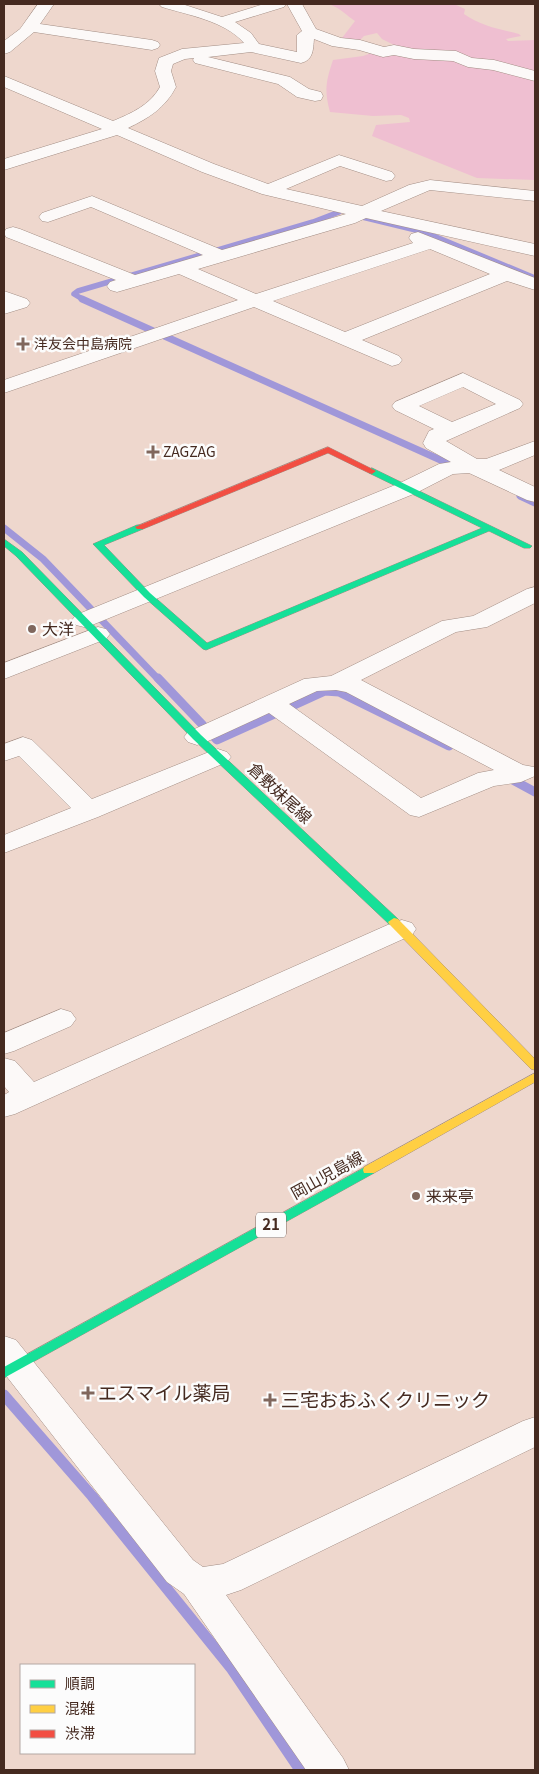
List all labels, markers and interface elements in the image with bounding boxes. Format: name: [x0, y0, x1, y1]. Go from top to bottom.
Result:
place label: 洋友会中島病院: [34, 333, 132, 353]
marker: 洋友会中島病院: [16, 337, 30, 351]
place label: ZAGZAG: [163, 441, 216, 461]
marker: ZAGZAG: [147, 446, 159, 458]
place label: 大洋: [42, 616, 74, 640]
marker: 大洋: [26, 623, 38, 635]
street label: 倉敷妹尾線: [243, 756, 318, 828]
street label: 岡山児島線: [286, 1144, 367, 1204]
place label: 来来亭: [426, 1183, 474, 1207]
marker: 来来亭: [410, 1190, 422, 1202]
road number: 21: [256, 1212, 286, 1238]
place label: エスマイル薬局: [98, 1378, 230, 1405]
place label: 三宅おおふくクリニック: [281, 1385, 490, 1412]
marker: エスマイル薬局: [82, 1387, 94, 1399]
marker: 三宅おおふくクリニック: [263, 1393, 277, 1407]
legend: [20, 1664, 195, 1754]
text: 順調: [65, 1672, 95, 1693]
text: 混雑: [65, 1697, 95, 1718]
text: 渋滞: [65, 1722, 95, 1743]

